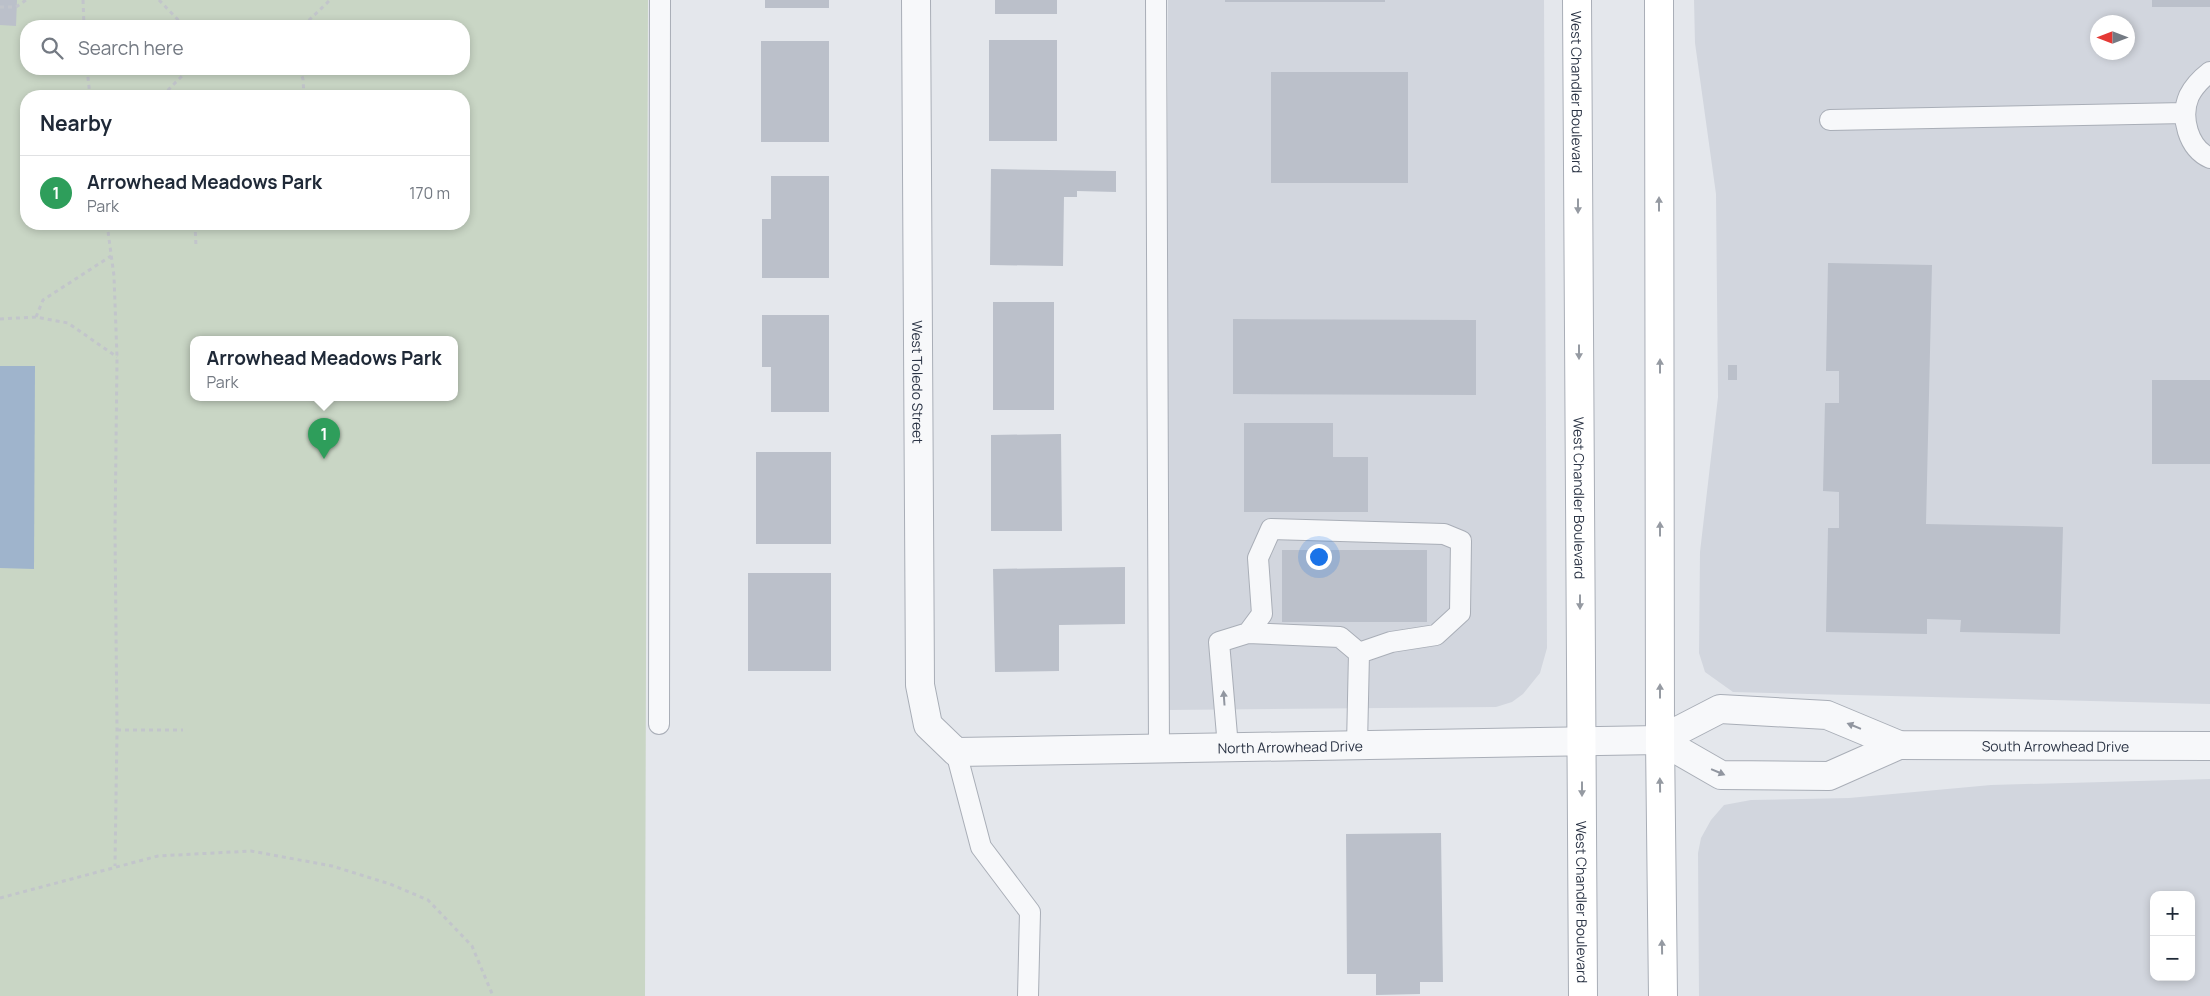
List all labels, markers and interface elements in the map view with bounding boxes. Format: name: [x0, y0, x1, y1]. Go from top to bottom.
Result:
street label: West Chandler Boulevard: [1568, 11, 1588, 173]
north arrow: [2090, 15, 2135, 60]
search box: [20, 20, 470, 75]
icon: search: [38, 34, 66, 62]
text: Search here: [78, 35, 184, 61]
text: Nearby: [40, 109, 112, 137]
text: Arrowhead Meadows Park: [87, 169, 322, 195]
text: 1: [52, 182, 60, 204]
text: 170 m: [409, 182, 450, 204]
text: Park: [87, 195, 119, 217]
one-way arrow: [1655, 196, 1663, 212]
one-way arrow: [1574, 198, 1582, 214]
street label: West Toledo Street: [908, 320, 928, 444]
popup: [190, 336, 458, 401]
text: Arrowhead Meadows Park: [206, 345, 442, 371]
one-way arrow: [1575, 345, 1583, 361]
one-way arrow: [1656, 358, 1664, 374]
text: Park: [206, 371, 238, 393]
street label: West Chandler Boulevard: [1570, 417, 1590, 579]
pin: 1: [308, 418, 340, 459]
one-way arrow: [1656, 521, 1664, 537]
your location: [1306, 544, 1332, 570]
one-way arrow: [1576, 594, 1584, 610]
one-way arrow: [1656, 683, 1664, 699]
one-way arrow: [1219, 690, 1227, 706]
one-way arrow: [1847, 722, 1861, 730]
street label: North Arrowhead Drive: [1217, 736, 1363, 757]
street label: South Arrowhead Drive: [1982, 736, 2129, 755]
one-way arrow: [1711, 768, 1725, 776]
one-way arrow: [1656, 777, 1664, 793]
one-way arrow: [1578, 782, 1586, 798]
street label: West Chandler Boulevard: [1572, 821, 1592, 983]
map controls: [2150, 891, 2195, 981]
button: +: [2150, 891, 2195, 936]
button: −: [2150, 936, 2195, 981]
one-way arrow: [1658, 939, 1666, 955]

